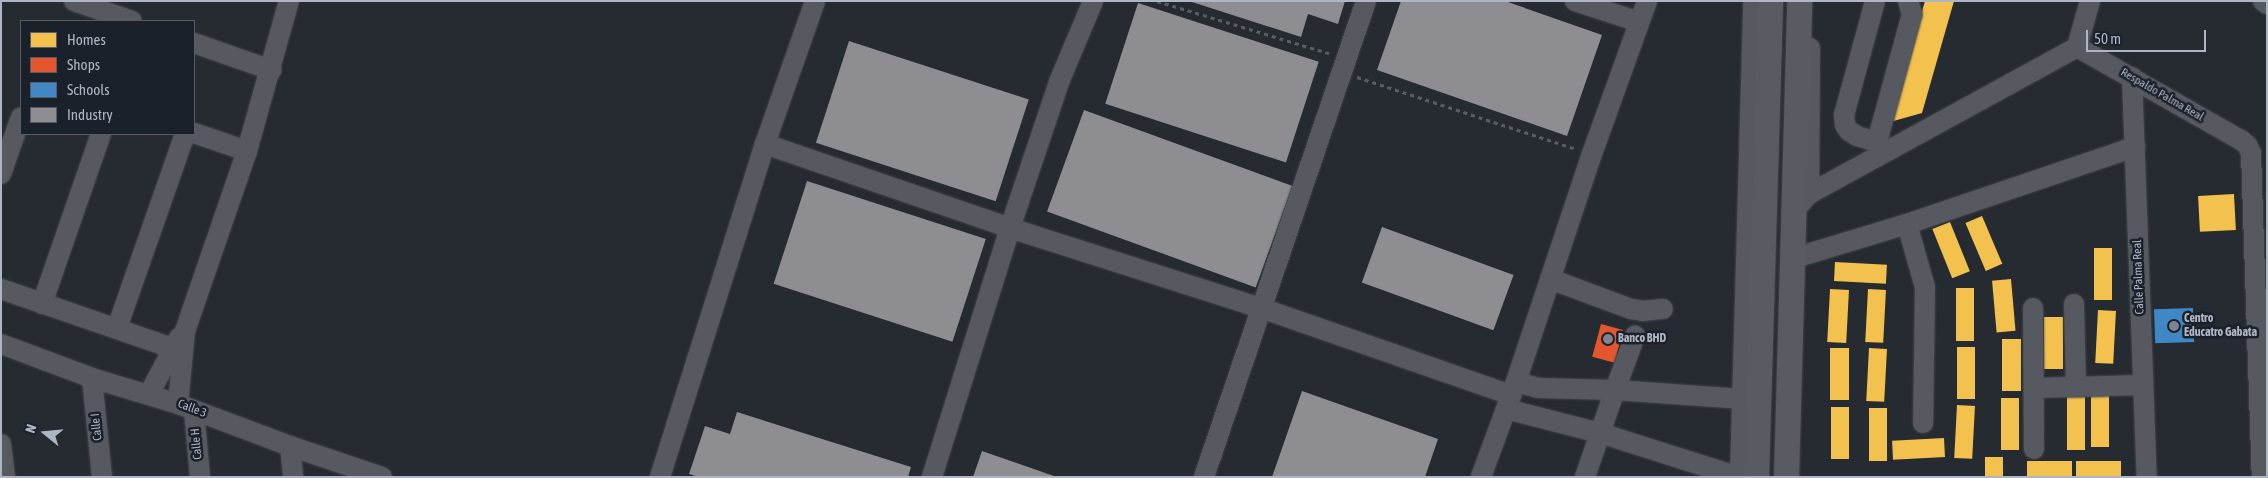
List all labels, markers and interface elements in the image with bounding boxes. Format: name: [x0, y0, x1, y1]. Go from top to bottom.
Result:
legend: [20, 20, 195, 135]
scale bar: [2088, 20, 2208, 52]
text: 50 m: [2094, 30, 2121, 47]
text: Homes: [67, 31, 106, 48]
text: Shops: [67, 56, 100, 73]
street label: Respaldo Palma Real: [2118, 65, 2206, 125]
text: Schools: [67, 81, 110, 98]
text: Industry: [67, 106, 113, 123]
street label: Calle Palma Real: [2130, 239, 2148, 315]
place label: Centro Educatro Gabata: [2184, 312, 2257, 340]
marker: Centro Educatro Gabata: [2168, 320, 2180, 332]
place label: Banco BHD: [1618, 332, 1666, 346]
marker: Banco BHD: [1602, 333, 1614, 345]
street label: Calle 3: [175, 397, 209, 421]
north arrow: [20, 408, 70, 458]
street label: Calle I: [88, 413, 106, 441]
text: N: [22, 422, 40, 435]
street label: Calle H: [188, 428, 206, 460]

